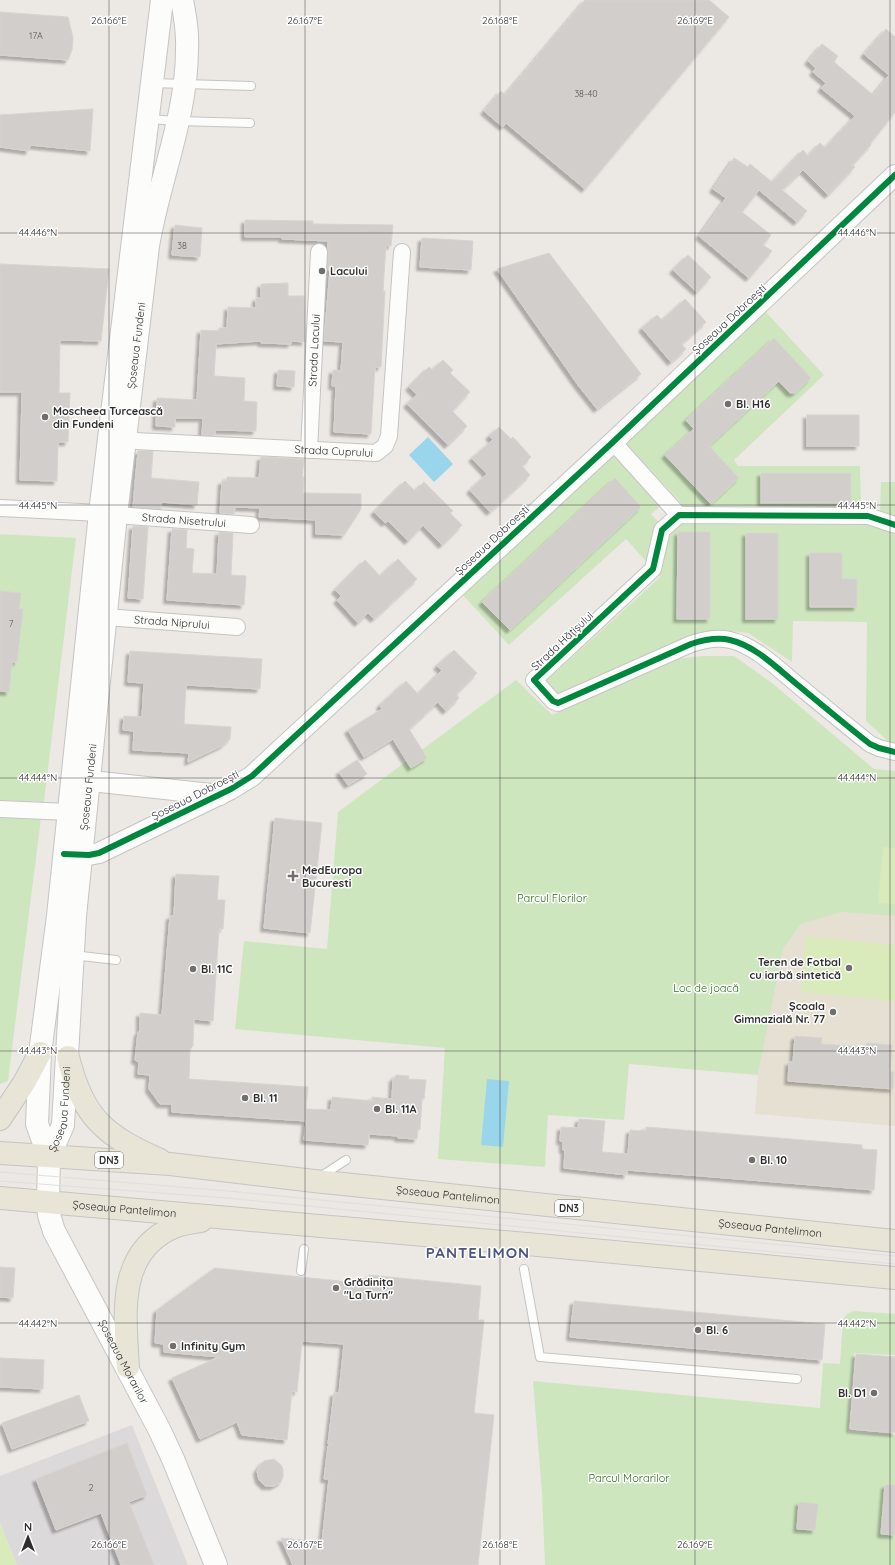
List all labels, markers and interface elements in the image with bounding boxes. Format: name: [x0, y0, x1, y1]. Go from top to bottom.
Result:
text: 26.166°E: [91, 14, 127, 27]
text: 26.167°E: [287, 14, 323, 27]
text: 26.168°E: [482, 14, 518, 27]
text: 26.169°E: [677, 14, 713, 27]
house number: 17A: [29, 30, 43, 41]
house number: 38-40: [574, 88, 598, 99]
text: 44.446°N: [19, 226, 57, 239]
text: 44.446°N: [838, 226, 876, 239]
house number: 38: [177, 240, 187, 251]
place label: Lacului: [330, 264, 367, 278]
marker: Lacului: [317, 266, 327, 276]
street label: Șoseaua Dobroești: [689, 281, 769, 357]
street label: Șoseaua Fundeni: [124, 301, 148, 390]
street label: Strada Lacului: [305, 313, 323, 387]
place label: Bl. H16: [736, 397, 770, 411]
marker: Bl. H16: [723, 399, 733, 409]
place label: Moscheea Turcească din Fundeni: [53, 404, 163, 431]
marker: Moscheea Turcească din Fundeni: [40, 412, 50, 422]
street label: Strada Cuprului: [294, 442, 373, 460]
text: 44.445°N: [19, 499, 57, 512]
text: 44.445°N: [838, 499, 876, 512]
street label: Șoseaua Dobroești: [452, 502, 532, 578]
street label: Strada Nisetrului: [141, 510, 226, 530]
street label: Strada Hățișului: [528, 609, 596, 673]
street label: Strada Niprului: [134, 612, 210, 632]
house number: 7: [9, 618, 14, 629]
street label: Șoseaua Fundeni: [77, 743, 100, 831]
street label: Șoseaua Dobroești: [149, 767, 241, 823]
text: 44.444°N: [19, 771, 57, 784]
text: 44.444°N: [838, 771, 876, 784]
place label: MedEuropa Bucuresti: [302, 863, 362, 890]
marker: MedEuropa Bucuresti: [287, 870, 299, 882]
park label: Parcul Florilor: [517, 891, 588, 905]
place label: Teren de Fotbal cu iarbă sintetică: [749, 955, 841, 982]
place label: Bl. 11C: [201, 962, 233, 976]
marker: Teren de Fotbal cu iarbă sintetică: [844, 963, 854, 973]
marker: Bl. 11C: [188, 964, 198, 974]
park label: Loc de joacă: [673, 981, 739, 995]
place label: Școala Gimnazială Nr. 77: [734, 999, 825, 1026]
marker: Școala Gimnazială Nr. 77: [828, 1007, 838, 1017]
text: 44.443°N: [19, 1044, 57, 1057]
text: 44.443°N: [838, 1044, 876, 1057]
street label: Șoseaua Fundeni: [45, 1066, 73, 1154]
place label: Bl. 11: [253, 1091, 278, 1105]
marker: Bl. 11: [240, 1093, 250, 1103]
place label: Bl. 11A: [385, 1102, 417, 1116]
marker: Bl. 11A: [372, 1104, 382, 1114]
road number: DN3: [95, 1152, 123, 1168]
place label: Bl. 10: [760, 1153, 787, 1167]
marker: Bl. 10: [747, 1155, 757, 1165]
street label: Șoseaua Pantelimon: [395, 1183, 500, 1207]
street label: Șoseaua Pantelimon: [72, 1197, 177, 1220]
road number: DN3: [555, 1200, 583, 1216]
street label: Șoseaua Pantelimon: [718, 1216, 823, 1240]
district label: PANTELIMON: [426, 1243, 530, 1262]
place label: Grădinița "La Turn": [344, 1275, 393, 1302]
marker: Grădinița "La Turn": [331, 1283, 341, 1293]
text: 44.442°N: [19, 1317, 57, 1330]
street label: Șoseaua Morarilor: [95, 1317, 152, 1407]
text: 44.442°N: [838, 1317, 876, 1330]
place label: Bl. 6: [706, 1323, 728, 1337]
marker: Bl. 6: [693, 1325, 703, 1335]
place label: Infinity Gym: [181, 1339, 245, 1353]
marker: Infinity Gym: [168, 1341, 178, 1351]
place label: Bl. D1: [838, 1386, 866, 1400]
marker: Bl. D1: [869, 1388, 879, 1398]
park label: Parcul Morarilor: [588, 1471, 670, 1485]
house number: 2: [89, 1482, 94, 1493]
north arrow: [8, 1517, 48, 1557]
text: N: [24, 1520, 32, 1534]
text: 26.166°E: [91, 1538, 127, 1551]
text: 26.167°E: [287, 1538, 323, 1551]
text: 26.168°E: [482, 1538, 518, 1551]
text: 26.169°E: [677, 1538, 713, 1551]

